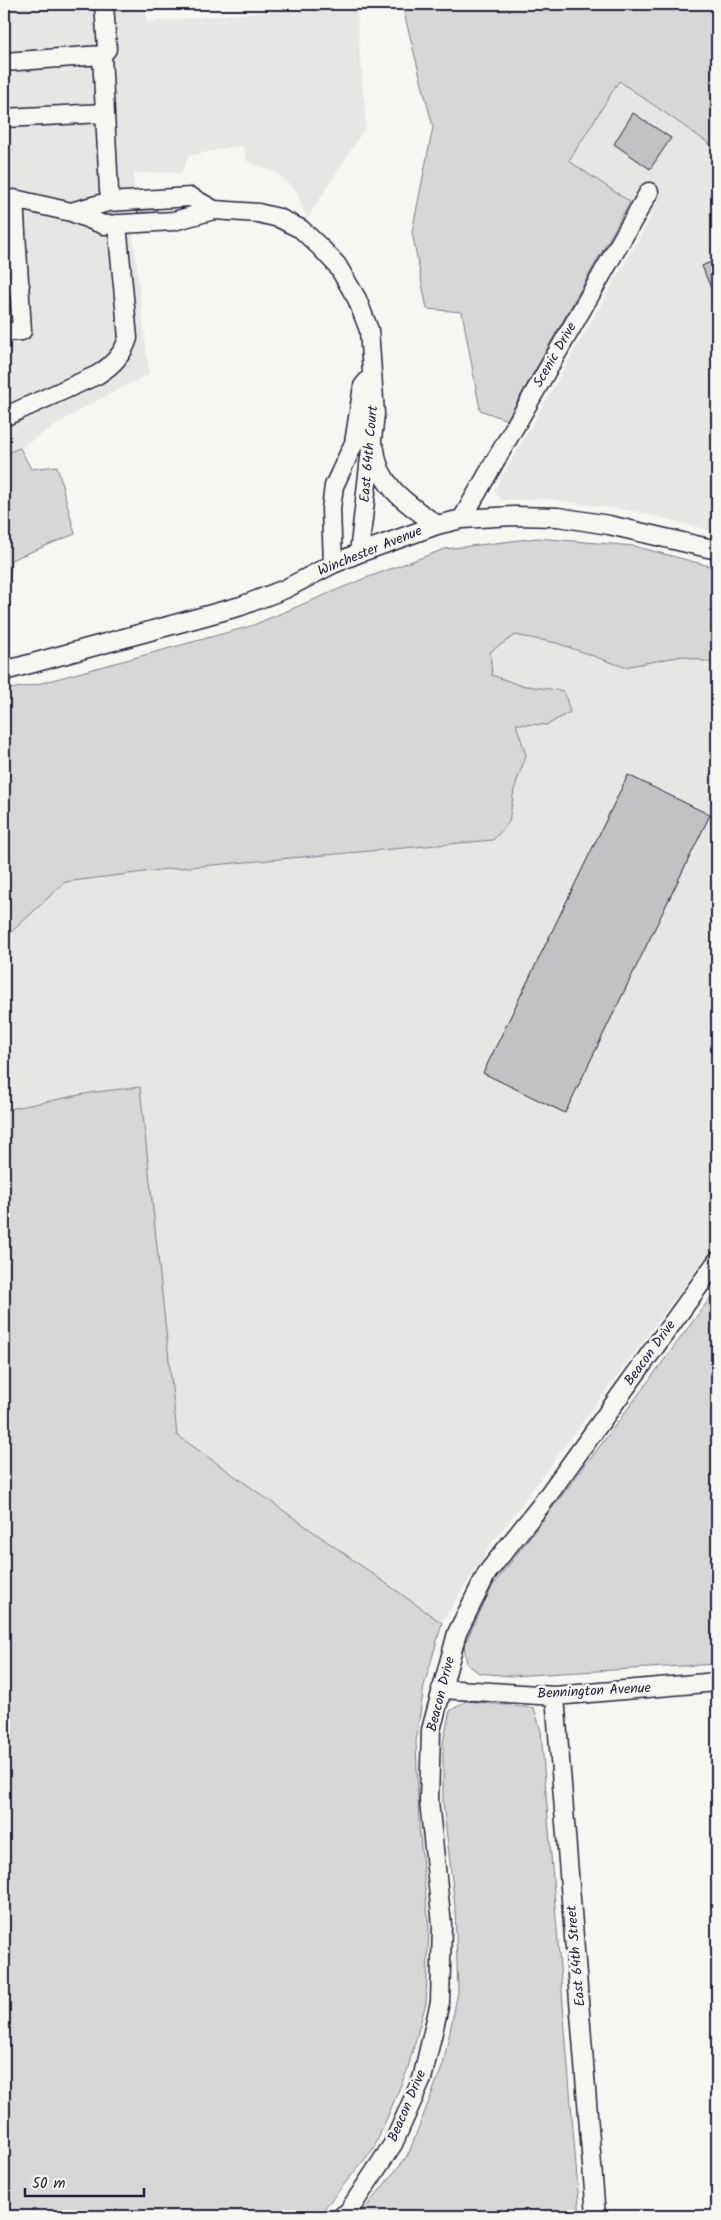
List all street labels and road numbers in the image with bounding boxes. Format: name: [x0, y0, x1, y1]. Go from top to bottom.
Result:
street label: Scenic Drive: [528, 318, 583, 392]
street label: East 64th Court: [354, 404, 384, 503]
street label: Winchester Avenue: [314, 520, 426, 582]
street label: Beacon Drive: [619, 1315, 682, 1390]
street label: Beacon Drive: [421, 1653, 461, 1734]
street label: Bennington Avenue: [537, 1677, 652, 1705]
street label: East 64th Street: [561, 1904, 591, 2007]
street label: Beacon Drive: [382, 2066, 432, 2146]

